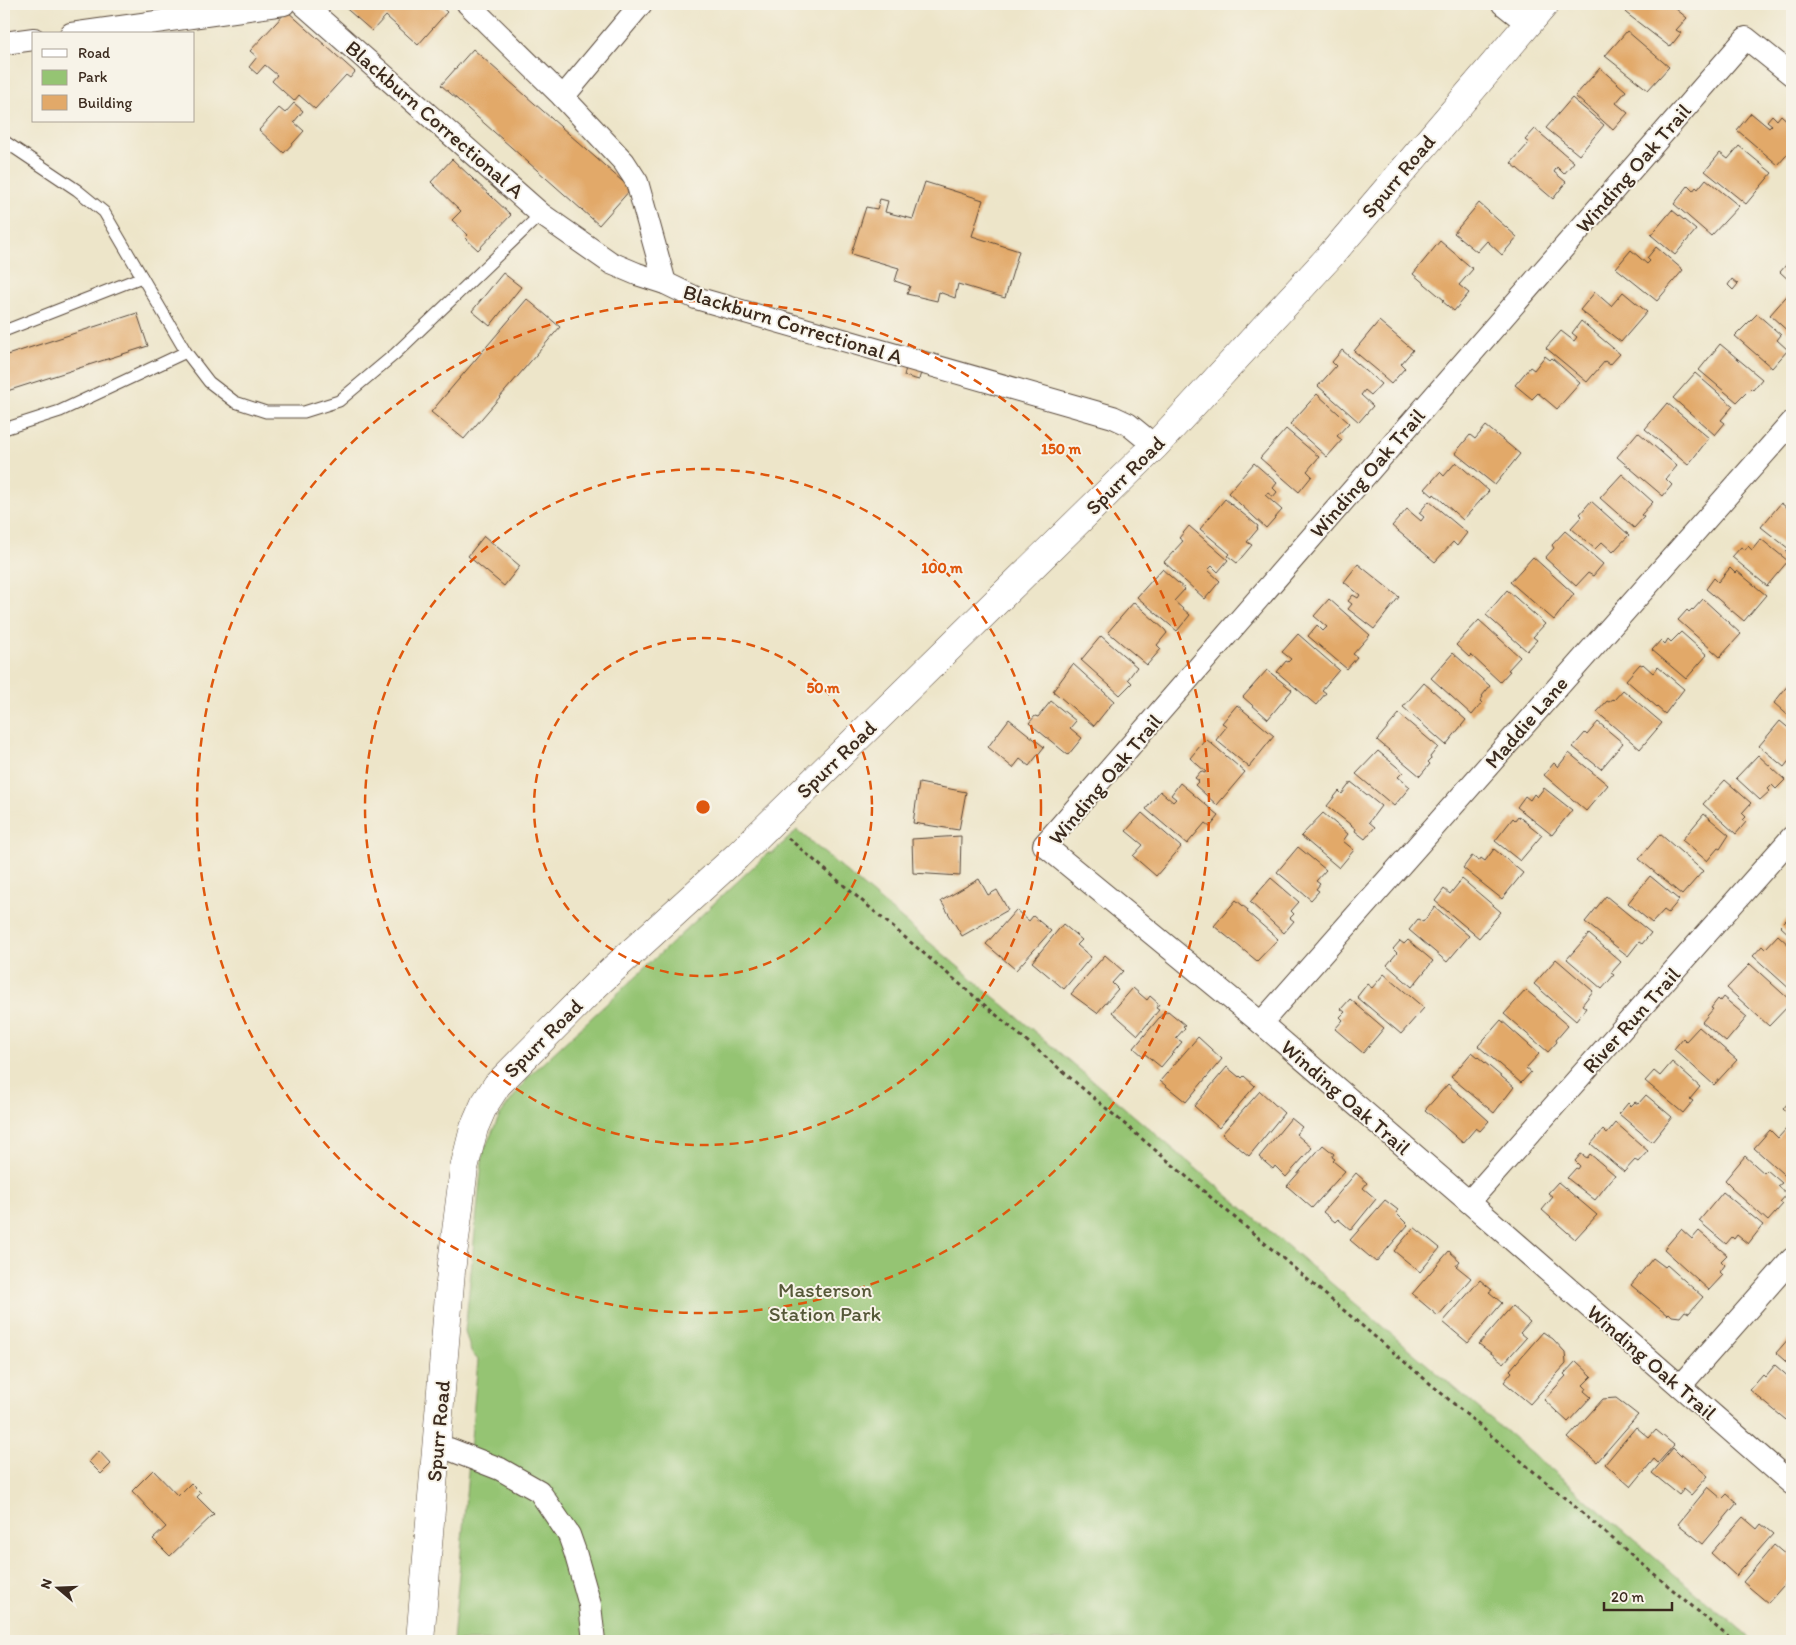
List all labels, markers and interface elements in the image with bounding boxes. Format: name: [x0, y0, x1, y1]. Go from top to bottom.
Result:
legend: [32, 32, 195, 122]
street label: Blackburn Correctional A: [341, 35, 530, 204]
text: Road: [78, 44, 111, 62]
text: Park: [78, 68, 108, 86]
text: Building: [78, 94, 132, 112]
street label: Winding Oak Trail: [1570, 98, 1696, 238]
street label: Spurr Road: [1356, 129, 1441, 223]
street label: Blackburn Correctional A: [680, 279, 906, 369]
street label: Winding Oak Trail: [1304, 403, 1430, 543]
street label: Spurr Road: [1080, 430, 1170, 520]
text: 150 m: [1041, 440, 1081, 458]
text: 100 m: [921, 559, 963, 577]
street label: Maddie Lane: [1479, 671, 1573, 773]
text: 50 m: [806, 679, 840, 697]
street label: Winding Oak Trail: [1043, 708, 1167, 850]
street label: Spurr Road: [791, 714, 882, 803]
centre of rings: [694, 798, 712, 816]
street label: River Run Trail: [1577, 962, 1685, 1078]
street label: Spurr Road: [498, 993, 588, 1083]
street label: Winding Oak Trail: [1276, 1034, 1416, 1160]
park label: Masterson Station Park: [769, 1277, 882, 1326]
street label: Winding Oak Trail: [1582, 1299, 1722, 1425]
street label: Spurr Road: [421, 1379, 455, 1483]
north arrow: [32, 1562, 82, 1612]
text: N: [37, 1577, 56, 1591]
scale bar: [1604, 1580, 1671, 1612]
text: 20 m: [1611, 1588, 1645, 1606]

